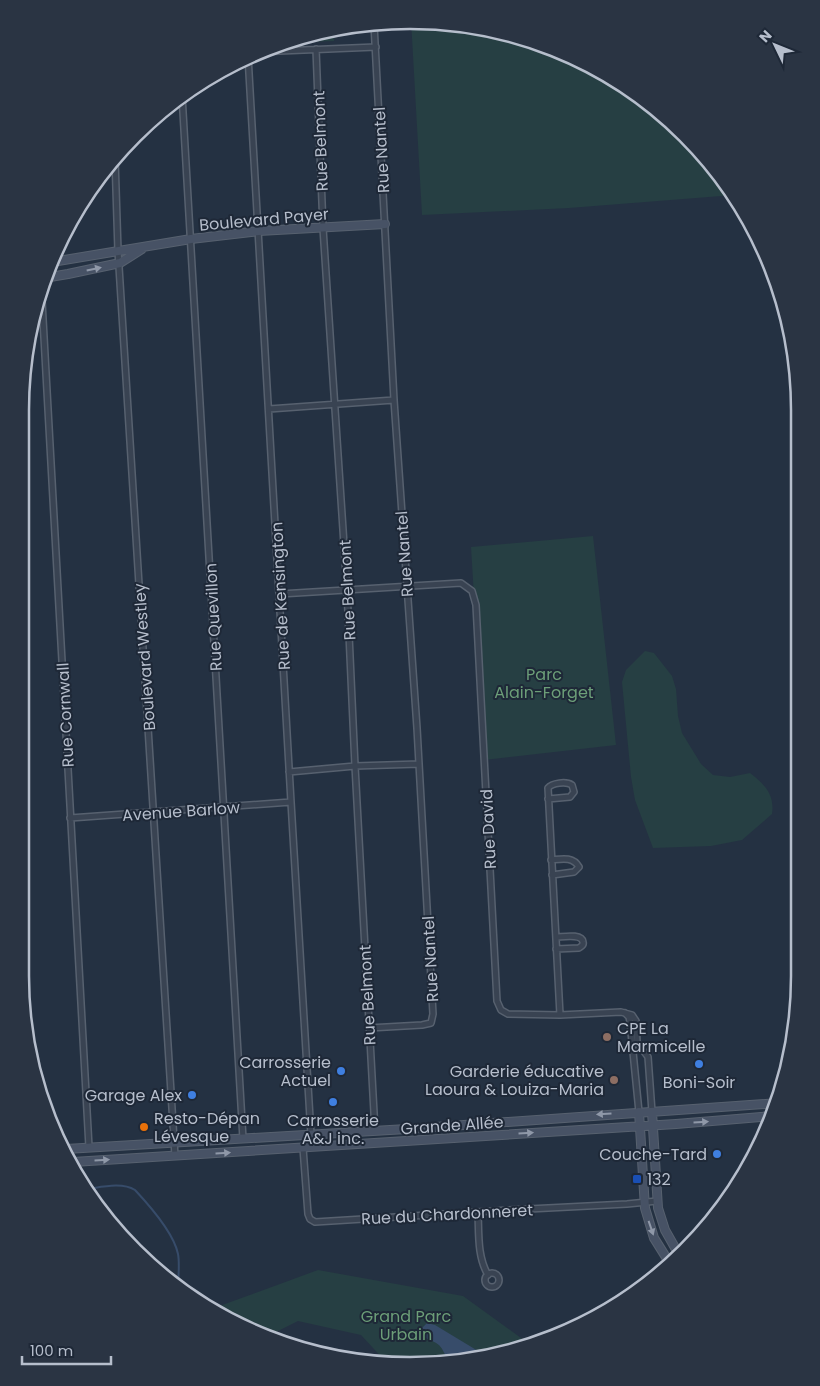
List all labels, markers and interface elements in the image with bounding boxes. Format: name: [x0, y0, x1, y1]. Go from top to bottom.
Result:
north arrow: [750, 20, 800, 70]
text: N: [755, 25, 776, 47]
street label: Rue Belmont: [307, 90, 334, 192]
street label: Rue Nantel: [368, 106, 395, 194]
street label: Boulevard Payer: [198, 202, 330, 237]
one-way arrow: [86, 265, 101, 273]
street label: Rue Nantel: [390, 510, 419, 598]
street label: Rue de Kensington: [265, 521, 296, 671]
street label: Rue Belmont: [333, 539, 362, 641]
street label: Rue Quevillon: [199, 562, 228, 672]
street label: Boulevard Westley: [128, 583, 161, 731]
street label: Rue Cornwall: [51, 662, 80, 768]
park label: Parc Alain-Forget: [494, 663, 594, 704]
street label: Rue David: [475, 788, 502, 870]
street label: Avenue Barlow: [121, 796, 241, 827]
street label: Rue Nantel: [417, 915, 444, 1003]
street label: Rue Belmont: [353, 944, 382, 1046]
place label: CPE La Marmicelle: [617, 1017, 705, 1058]
marker: CPE La Marmicelle: [601, 1031, 613, 1043]
place label: Carrosserie Actuel: [239, 1051, 331, 1092]
marker: Boni-Soir: [693, 1058, 705, 1070]
place label: Garderie éducative Laoura & Louiza-Maria: [425, 1060, 604, 1101]
marker: Carrosserie Actuel: [335, 1065, 347, 1077]
place label: Boni-Soir: [663, 1071, 735, 1094]
marker: Garderie éducative Laoura & Louiza-Maria: [608, 1074, 620, 1086]
place label: Garage Alex: [85, 1084, 182, 1107]
marker: Garage Alex: [186, 1089, 198, 1101]
marker: Carrosserie A&J inc.: [327, 1096, 339, 1108]
place label: Resto-Dépan Lévesque: [154, 1107, 260, 1148]
place label: Carrosserie A&J inc.: [287, 1109, 379, 1150]
street label: Grande Allée: [400, 1110, 504, 1141]
one-way arrow: [596, 1111, 612, 1119]
one-way arrow: [693, 1118, 709, 1126]
marker: Resto-Dépan Lévesque: [138, 1121, 150, 1133]
one-way arrow: [519, 1129, 535, 1137]
place label: Couche-Tard: [599, 1143, 707, 1166]
one-way arrow: [216, 1148, 232, 1156]
marker: Couche-Tard: [711, 1148, 723, 1160]
one-way arrow: [94, 1156, 110, 1164]
place label: 132: [647, 1168, 671, 1191]
marker: 132: [631, 1173, 643, 1185]
street label: Rue du Chardonneret: [361, 1199, 534, 1230]
one-way arrow: [647, 1221, 655, 1236]
park label: Grand Parc Urbain: [361, 1305, 451, 1346]
scale bar: [22, 1334, 111, 1366]
text: 100 m: [30, 1340, 73, 1361]

